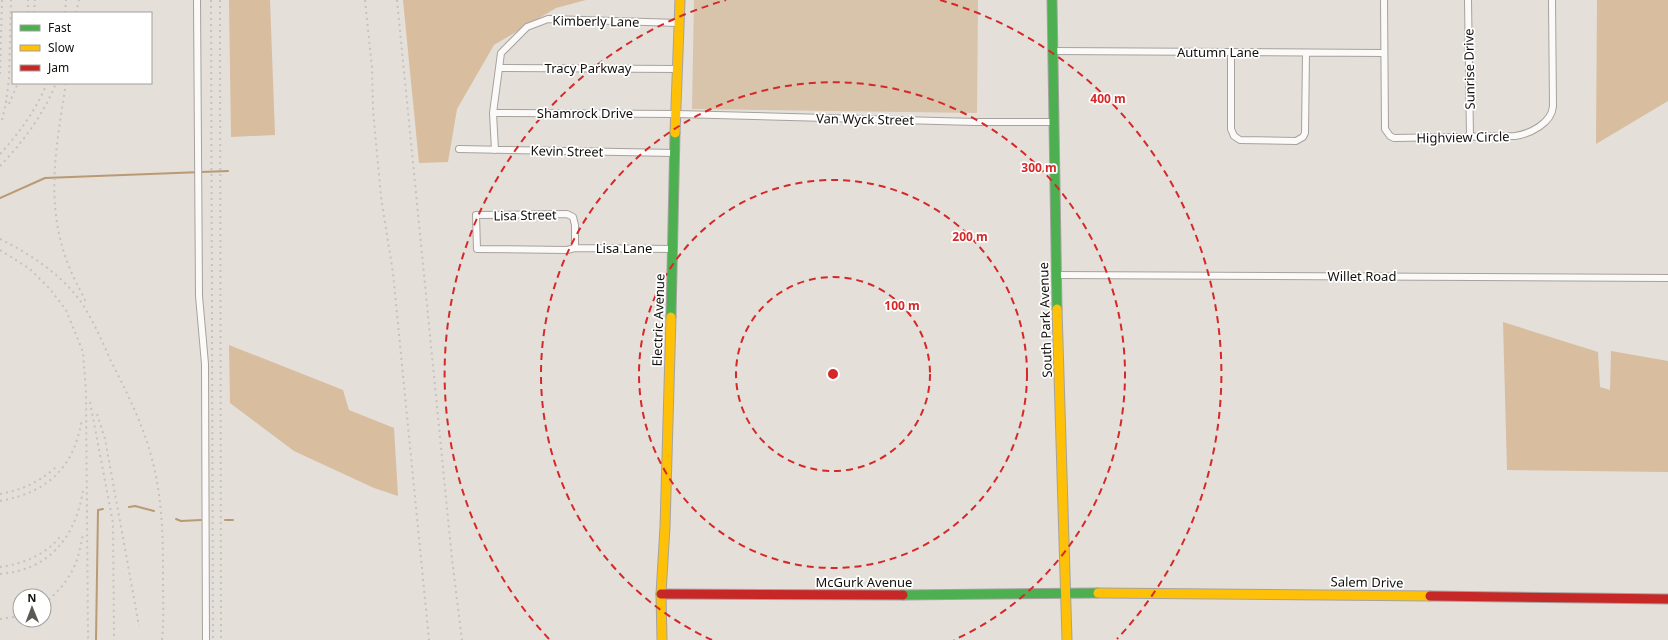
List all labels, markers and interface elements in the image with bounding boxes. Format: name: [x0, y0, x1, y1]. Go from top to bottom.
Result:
street label: Kimberly Lane: [552, 11, 640, 31]
legend: [12, 12, 152, 84]
text: Fast: [48, 19, 72, 36]
street label: Sunrise Drive: [1459, 28, 1479, 110]
text: Slow: [48, 39, 75, 56]
street label: Autumn Lane: [1177, 43, 1259, 61]
text: Jam: [47, 59, 69, 76]
street label: Tracy Parkway: [545, 59, 632, 77]
text: 400 m: [1090, 90, 1126, 107]
street label: Shamrock Drive: [537, 104, 633, 122]
street label: Van Wyck Street: [816, 109, 914, 129]
street label: Highview Circle: [1416, 127, 1510, 147]
street label: Kevin Street: [530, 141, 604, 161]
text: 300 m: [1021, 159, 1057, 176]
street label: Lisa Street: [493, 205, 557, 225]
text: 200 m: [952, 228, 988, 245]
street label: Lisa Lane: [596, 239, 652, 257]
street label: South Park Avenue: [1034, 262, 1056, 378]
street label: Willet Road: [1328, 267, 1396, 285]
street label: Electric Avenue: [647, 273, 669, 367]
text: 100 m: [884, 297, 920, 314]
centre of rings: [826, 367, 840, 381]
street label: Salem Drive: [1330, 572, 1404, 592]
street label: McGurk Avenue: [816, 573, 912, 591]
north arrow: [12, 588, 52, 628]
text: N: [27, 590, 36, 605]

